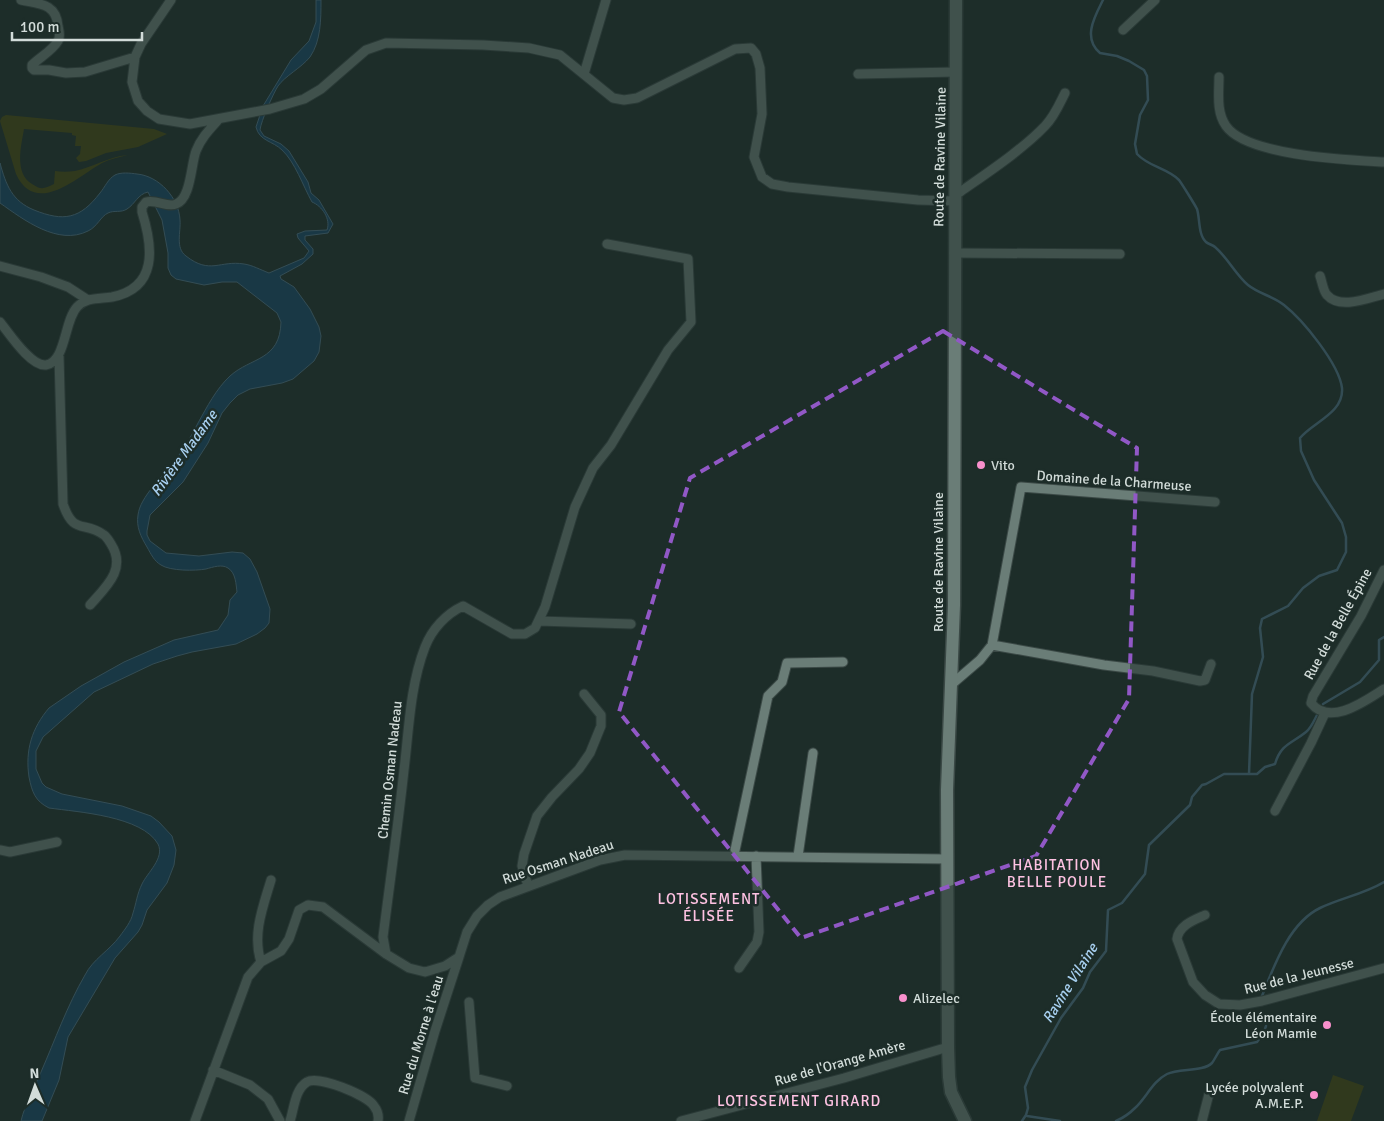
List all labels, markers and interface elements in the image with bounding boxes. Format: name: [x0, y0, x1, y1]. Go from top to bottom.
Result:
scale bar: [12, 10, 142, 42]
text: 100 m: [20, 18, 60, 36]
street label: Route de Ravine Vilaine: [930, 87, 950, 227]
water label: Rivière Madame: [147, 405, 222, 499]
place label: Vito: [991, 457, 1015, 474]
marker: Vito: [975, 459, 987, 471]
street label: Domaine de la Charmeuse: [1036, 467, 1192, 495]
street label: Route de Ravine Vilaine: [930, 492, 947, 632]
street label: Rue de la Belle Épine: [1300, 565, 1376, 683]
street label: Chemin Osman Nadeau: [374, 700, 406, 840]
street label: Rue Osman Nadeau: [500, 836, 616, 888]
district label: HABITATION BELLE POULE: [1007, 856, 1107, 891]
district label: LOTISSEMENT ÉLISÉE: [658, 890, 761, 925]
water label: Ravine Vilaine: [1038, 939, 1102, 1026]
street label: Rue de la Jeunesse: [1242, 954, 1356, 998]
street label: Rue du Morne à l'eau: [395, 973, 447, 1097]
place label: Alizelec: [913, 990, 960, 1007]
marker: Alizelec: [897, 992, 909, 1004]
place label: École élémentaire Léon Mamie: [1210, 1009, 1317, 1042]
marker: École élémentaire Léon Mamie: [1321, 1019, 1333, 1031]
street label: Rue de l'Orange Amère: [773, 1036, 907, 1090]
north arrow: [10, 1061, 60, 1111]
text: N: [29, 1065, 40, 1082]
place label: Lycée polyvalent A.M.E.P.: [1205, 1079, 1304, 1112]
marker: Lycée polyvalent A.M.E.P.: [1308, 1089, 1320, 1101]
district label: LOTISSEMENT GIRARD: [717, 1092, 881, 1110]

